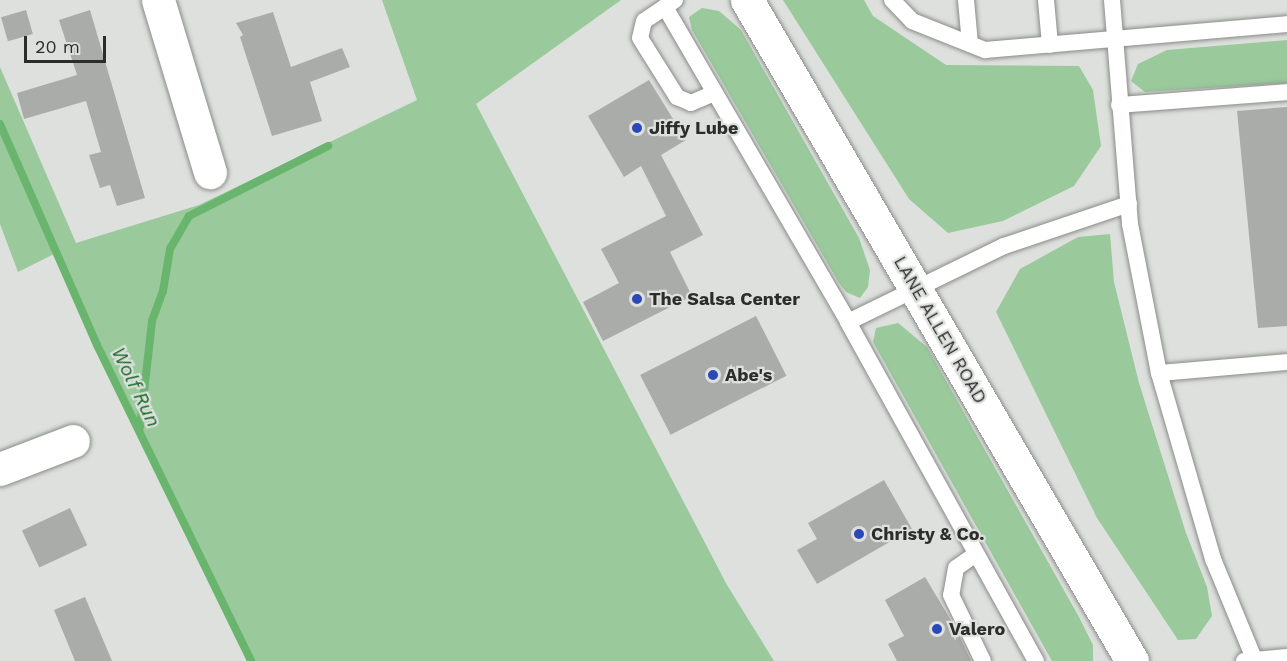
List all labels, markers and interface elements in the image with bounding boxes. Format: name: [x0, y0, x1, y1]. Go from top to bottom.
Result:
scale bar: [27, 24, 110, 62]
text: 20 m: [35, 36, 80, 57]
place label: Jiffy Lube: [649, 117, 739, 139]
marker: Jiffy Lube: [630, 121, 644, 135]
street label: LANE ALLEN ROAD: [889, 252, 991, 408]
place label: The Salsa Center: [649, 288, 800, 310]
marker: The Salsa Center: [630, 292, 644, 306]
water label: Wolf Run: [106, 343, 166, 431]
place label: Abe's: [725, 364, 772, 386]
marker: Abe's: [706, 368, 720, 382]
place label: Christy & Co.: [871, 523, 985, 545]
marker: Christy & Co.: [852, 527, 866, 541]
place label: Valero: [949, 618, 1005, 640]
marker: Valero: [930, 622, 944, 636]

